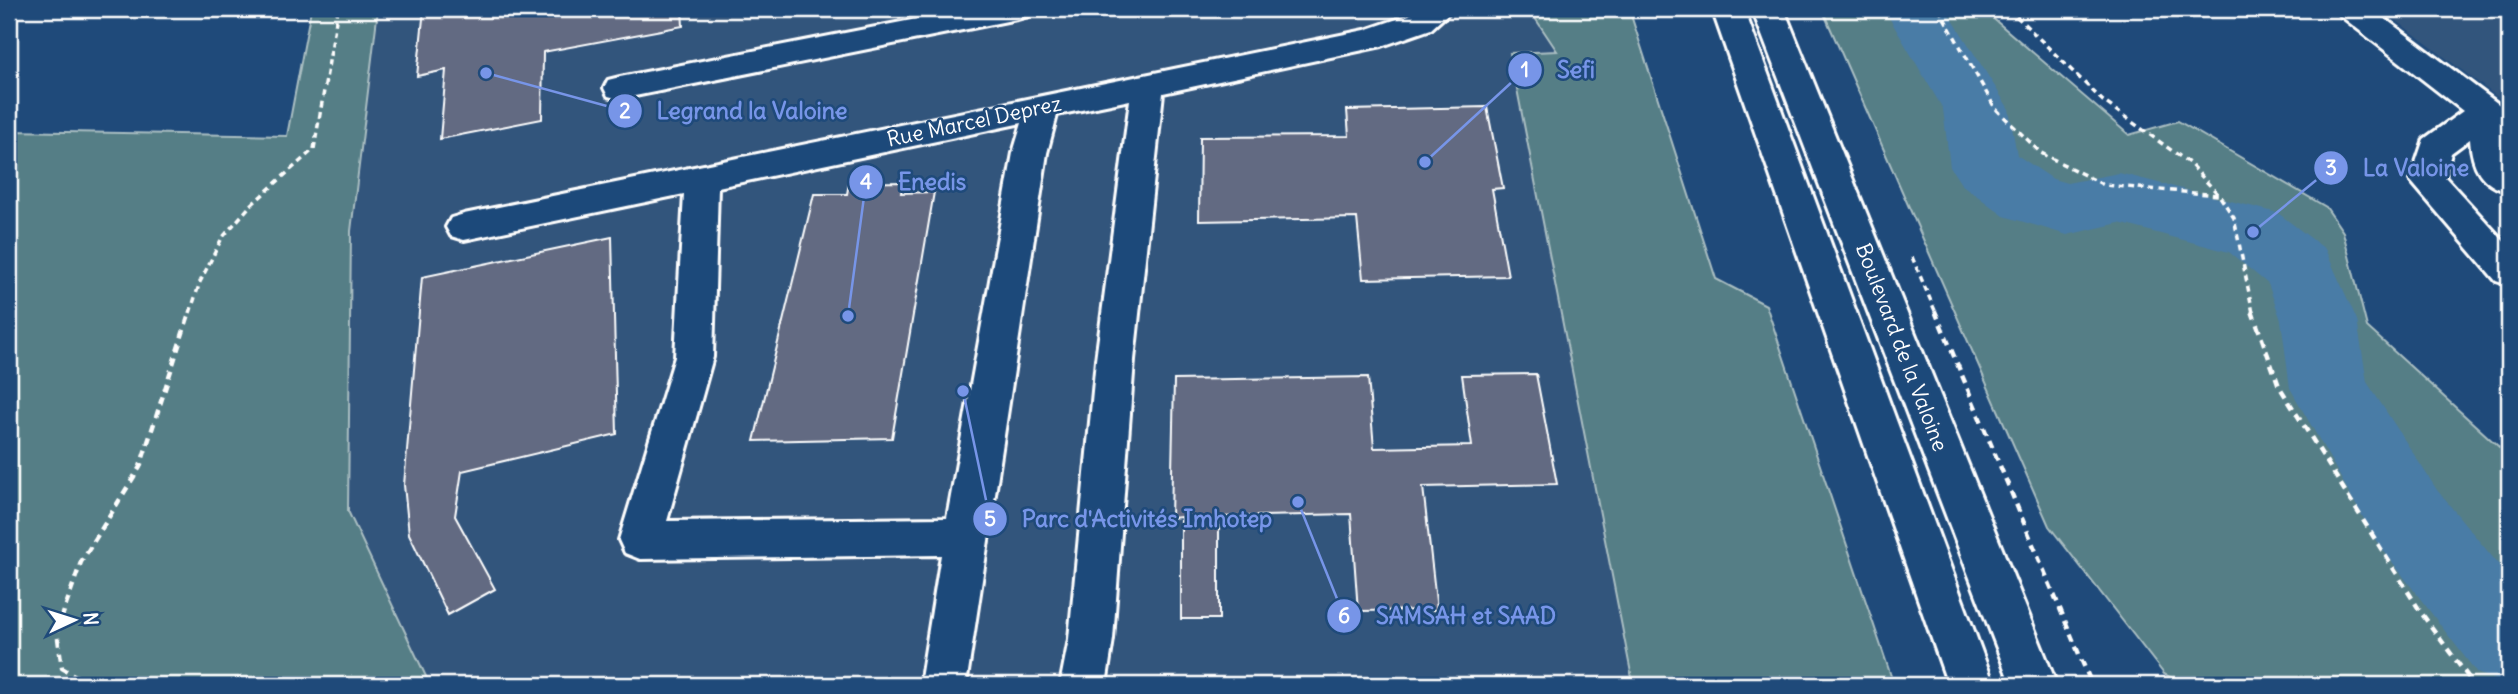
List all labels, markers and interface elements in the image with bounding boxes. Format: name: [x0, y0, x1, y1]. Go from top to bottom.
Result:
callout: Sefi: [1508, 48, 1609, 92]
text: Sefi: [1557, 55, 1595, 84]
text: 1: [1521, 56, 1529, 83]
callout: Legrand la Valoine: [608, 89, 862, 133]
street label: Rue Marcel Deprez: [884, 89, 1064, 153]
text: Legrand la Valoine: [657, 96, 847, 125]
text: 2: [619, 97, 631, 124]
callout: La Valoine: [2314, 146, 2483, 190]
text: La Valoine: [2363, 153, 2469, 182]
text: 3: [2325, 154, 2337, 181]
callout: Enedis: [849, 160, 980, 204]
text: Enedis: [898, 167, 966, 196]
text: 4: [860, 168, 872, 195]
street label: Boulevard de la Valoine: [1850, 239, 1954, 455]
callout: Parc d'Activités Imhotep: [973, 497, 1286, 541]
text: Parc d'Activités Imhotep: [1022, 504, 1272, 533]
text: 5: [984, 505, 996, 532]
north arrow: [38, 586, 108, 656]
callout: SAMSAH et SAAD: [1327, 594, 1570, 638]
text: SAMSAH et SAAD: [1376, 601, 1556, 630]
text: 6: [1338, 602, 1350, 629]
text: N: [79, 611, 103, 626]

